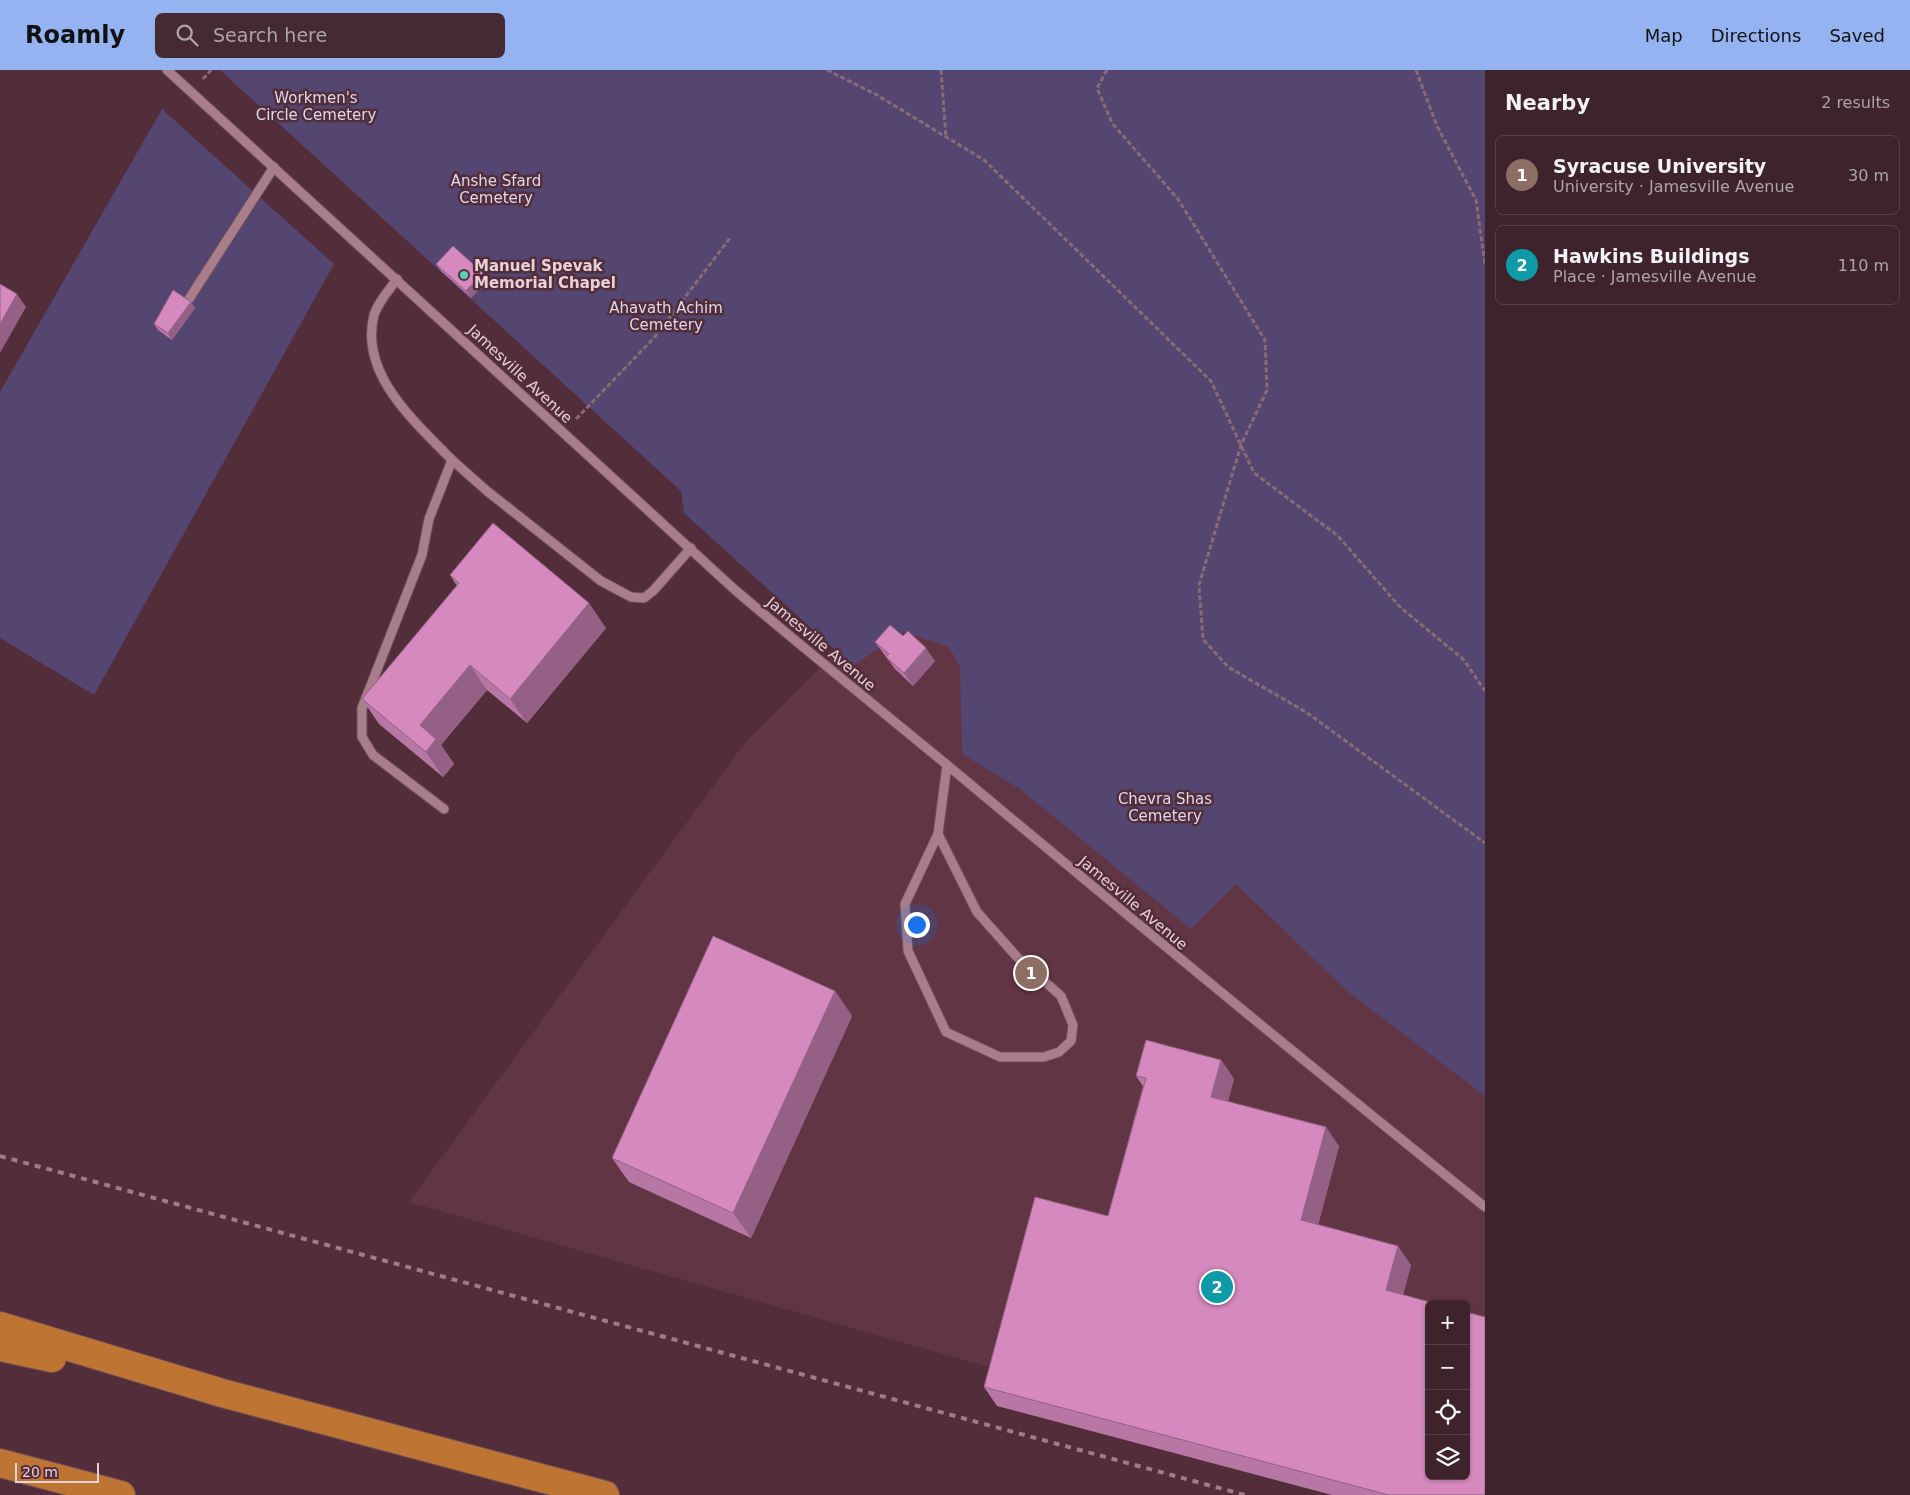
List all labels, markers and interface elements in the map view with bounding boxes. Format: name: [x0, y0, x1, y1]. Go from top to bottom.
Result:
search box: [155, 13, 505, 58]
text: Roamly: [25, 21, 125, 49]
icon: search: [173, 21, 201, 49]
text: Search here: [213, 24, 327, 46]
text: Map: [1645, 25, 1683, 46]
text: Directions: [1711, 25, 1801, 46]
text: Saved: [1829, 25, 1885, 46]
park label: Workmen's Circle Cemetery: [256, 89, 376, 124]
text: Nearby: [1505, 91, 1590, 115]
text: 2 results: [1821, 93, 1890, 112]
text: Syracuse University: [1553, 155, 1766, 177]
text: 1: [1516, 166, 1528, 185]
text: 30 m: [1848, 166, 1889, 185]
park label: Anshe Sfard Cemetery: [451, 172, 541, 207]
text: University · Jamesville Avenue: [1553, 177, 1794, 196]
text: Hawkins Buildings: [1553, 245, 1749, 267]
text: 2: [1516, 256, 1528, 275]
text: 110 m: [1838, 256, 1889, 275]
place label: Manuel Spevak Memorial Chapel: [474, 257, 616, 292]
text: Place · Jamesville Avenue: [1553, 267, 1756, 286]
marker: Manuel Spevak Memorial Chapel: [458, 269, 470, 281]
park label: Ahavath Achim Cemetery: [609, 299, 723, 334]
street label: Jamesville Avenue: [463, 320, 576, 427]
street label: Jamesville Avenue: [762, 593, 879, 695]
park label: Chevra Shas Cemetery: [1118, 790, 1212, 825]
street label: Jamesville Avenue: [1074, 852, 1191, 954]
your location: [904, 912, 930, 938]
pin: 1: [1015, 954, 1047, 992]
pin: 2: [1201, 1268, 1233, 1306]
map controls: [1425, 1300, 1470, 1480]
button: +: [1425, 1300, 1470, 1345]
button: −: [1425, 1345, 1470, 1390]
button: locate: [1425, 1390, 1470, 1435]
button: layers: [1425, 1435, 1470, 1480]
scale bar: [15, 1460, 99, 1483]
text: 20 m: [22, 1464, 58, 1480]

